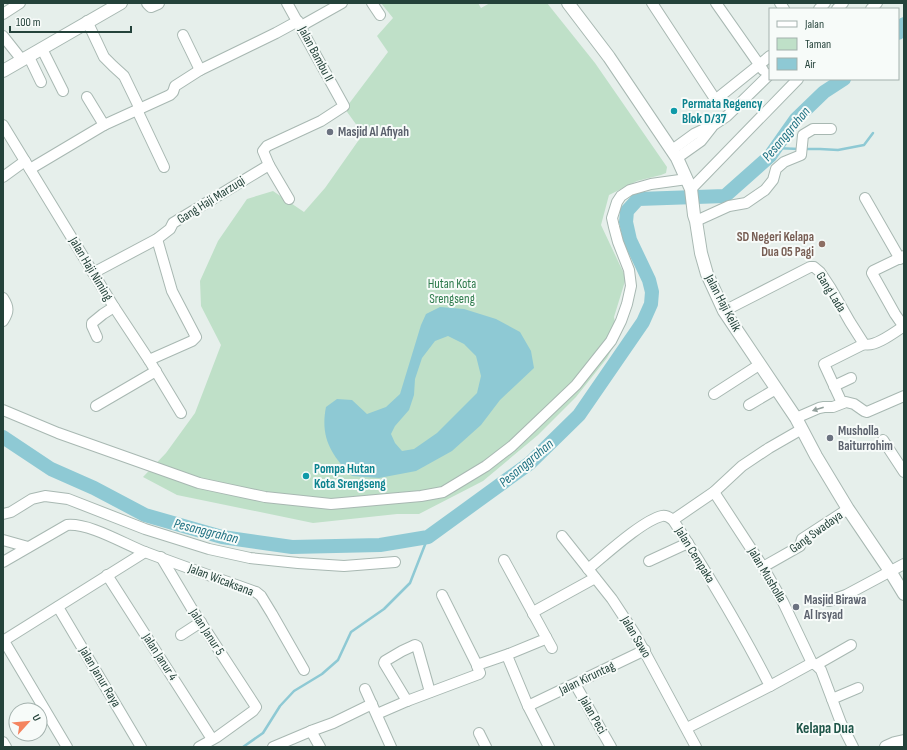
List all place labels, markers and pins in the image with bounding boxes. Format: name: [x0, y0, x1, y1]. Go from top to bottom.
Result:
place label: Permata Regency Blok D/37: [682, 96, 763, 127]
marker: Permata Regency Blok D/37: [669, 106, 679, 116]
place label: Masjid Al Afiyah: [338, 124, 409, 140]
marker: Masjid Al Afiyah: [325, 127, 335, 137]
place label: SD Negeri Kelapa Dua 05 Pagi: [737, 229, 814, 260]
marker: SD Negeri Kelapa Dua 05 Pagi: [817, 239, 827, 249]
place label: Musholla Baiturrohim: [838, 423, 893, 454]
marker: Musholla Baiturrohim: [825, 433, 835, 443]
place label: Pompa Hutan Kota Srengseng: [314, 461, 386, 492]
marker: Pompa Hutan Kota Srengseng: [301, 471, 311, 481]
place label: Masjid Birawa Al Irsyad: [803, 592, 866, 623]
marker: Masjid Birawa Al Irsyad: [791, 602, 801, 612]

